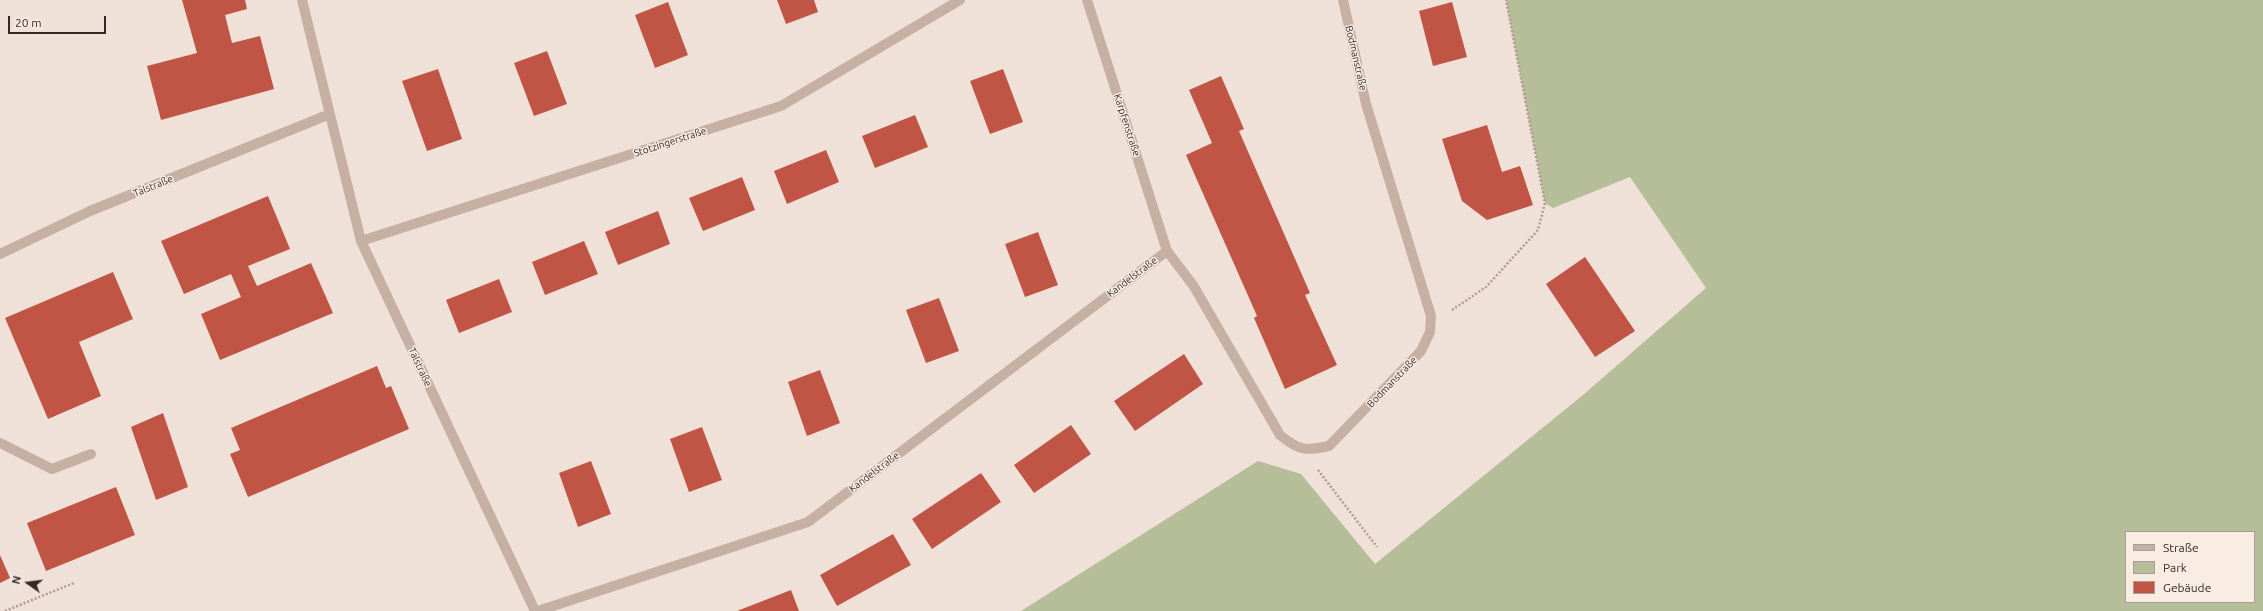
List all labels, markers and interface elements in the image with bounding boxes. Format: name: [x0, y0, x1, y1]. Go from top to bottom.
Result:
scale bar: [10, 8, 108, 34]
text: 20 m: [15, 16, 42, 29]
street label: Bodmanstraße: [1343, 24, 1369, 92]
street label: Karpfenstraße: [1111, 92, 1143, 158]
street label: Stotzingerstraße: [632, 125, 708, 159]
street label: Talstraße: [131, 173, 175, 199]
street label: Kandelstraße: [1105, 254, 1159, 300]
street label: Talstraße: [406, 346, 434, 388]
street label: Bodmanstraße: [1365, 354, 1419, 410]
street label: Kandelstraße: [847, 449, 901, 495]
legend: [2125, 531, 2255, 603]
text: Straße: [2163, 541, 2199, 554]
text: Park: [2163, 561, 2187, 574]
north arrow: [8, 563, 48, 603]
text: N: [10, 575, 23, 586]
text: Gebäude: [2163, 581, 2211, 594]

